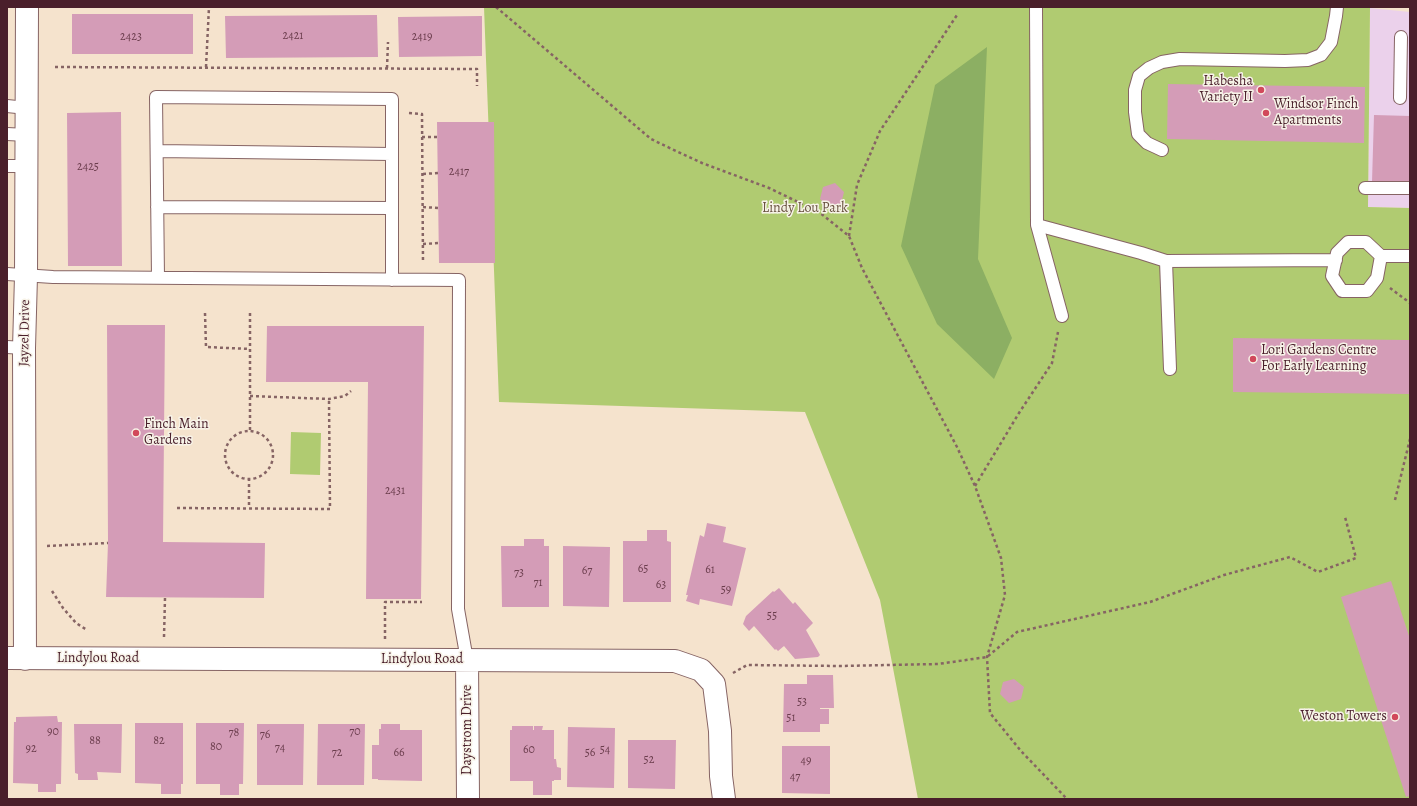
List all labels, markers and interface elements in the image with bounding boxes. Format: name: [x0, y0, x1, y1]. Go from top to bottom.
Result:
house number: 2421: [283, 29, 303, 43]
house number: 2423: [120, 30, 142, 44]
house number: 2419: [412, 30, 432, 44]
place label: Habesha Variety II: [1200, 74, 1253, 106]
marker: Habesha Variety II: [1256, 85, 1266, 95]
place label: Windsor Finch Apartments: [1274, 97, 1358, 130]
marker: Windsor Finch Apartments: [1261, 108, 1271, 118]
house number: 2425: [77, 160, 99, 174]
house number: 2417: [449, 165, 469, 179]
park label: Lindy Lou Park: [762, 201, 848, 217]
street label: Jayzel Drive: [16, 299, 34, 367]
place label: Lori Gardens Centre For Early Learning: [1261, 343, 1376, 376]
marker: Lori Gardens Centre For Early Learning: [1248, 354, 1258, 364]
place label: Finch Main Gardens: [144, 417, 209, 450]
marker: Finch Main Gardens: [131, 428, 141, 438]
house number: 2431: [385, 484, 405, 498]
house number: 65: [638, 562, 648, 576]
house number: 61: [705, 563, 715, 577]
house number: 67: [582, 564, 592, 578]
house number: 73: [514, 566, 524, 580]
house number: 71: [533, 576, 543, 590]
house number: 63: [656, 578, 666, 592]
house number: 59: [721, 583, 731, 597]
house number: 55: [767, 609, 777, 623]
street label: Lindylou Road: [57, 651, 139, 667]
street label: Lindylou Road: [381, 652, 463, 668]
street label: Daystrom Drive: [460, 685, 476, 775]
house number: 53: [797, 695, 807, 709]
place label: Weston Towers: [1301, 709, 1387, 725]
house number: 51: [786, 711, 796, 725]
marker: Weston Towers: [1390, 712, 1400, 722]
house number: 90: [47, 725, 59, 739]
house number: 70: [349, 725, 361, 739]
house number: 78: [229, 726, 239, 740]
house number: 76: [260, 728, 270, 742]
house number: 88: [89, 734, 101, 748]
house number: 82: [153, 734, 165, 748]
house number: 80: [210, 740, 222, 754]
house number: 74: [275, 741, 285, 755]
house number: 92: [25, 742, 37, 756]
house number: 60: [523, 743, 535, 757]
house number: 54: [600, 743, 610, 757]
house number: 72: [332, 746, 342, 760]
house number: 66: [393, 746, 405, 760]
house number: 56: [585, 746, 595, 760]
house number: 52: [644, 753, 654, 767]
house number: 49: [801, 754, 811, 768]
house number: 47: [790, 770, 800, 784]

